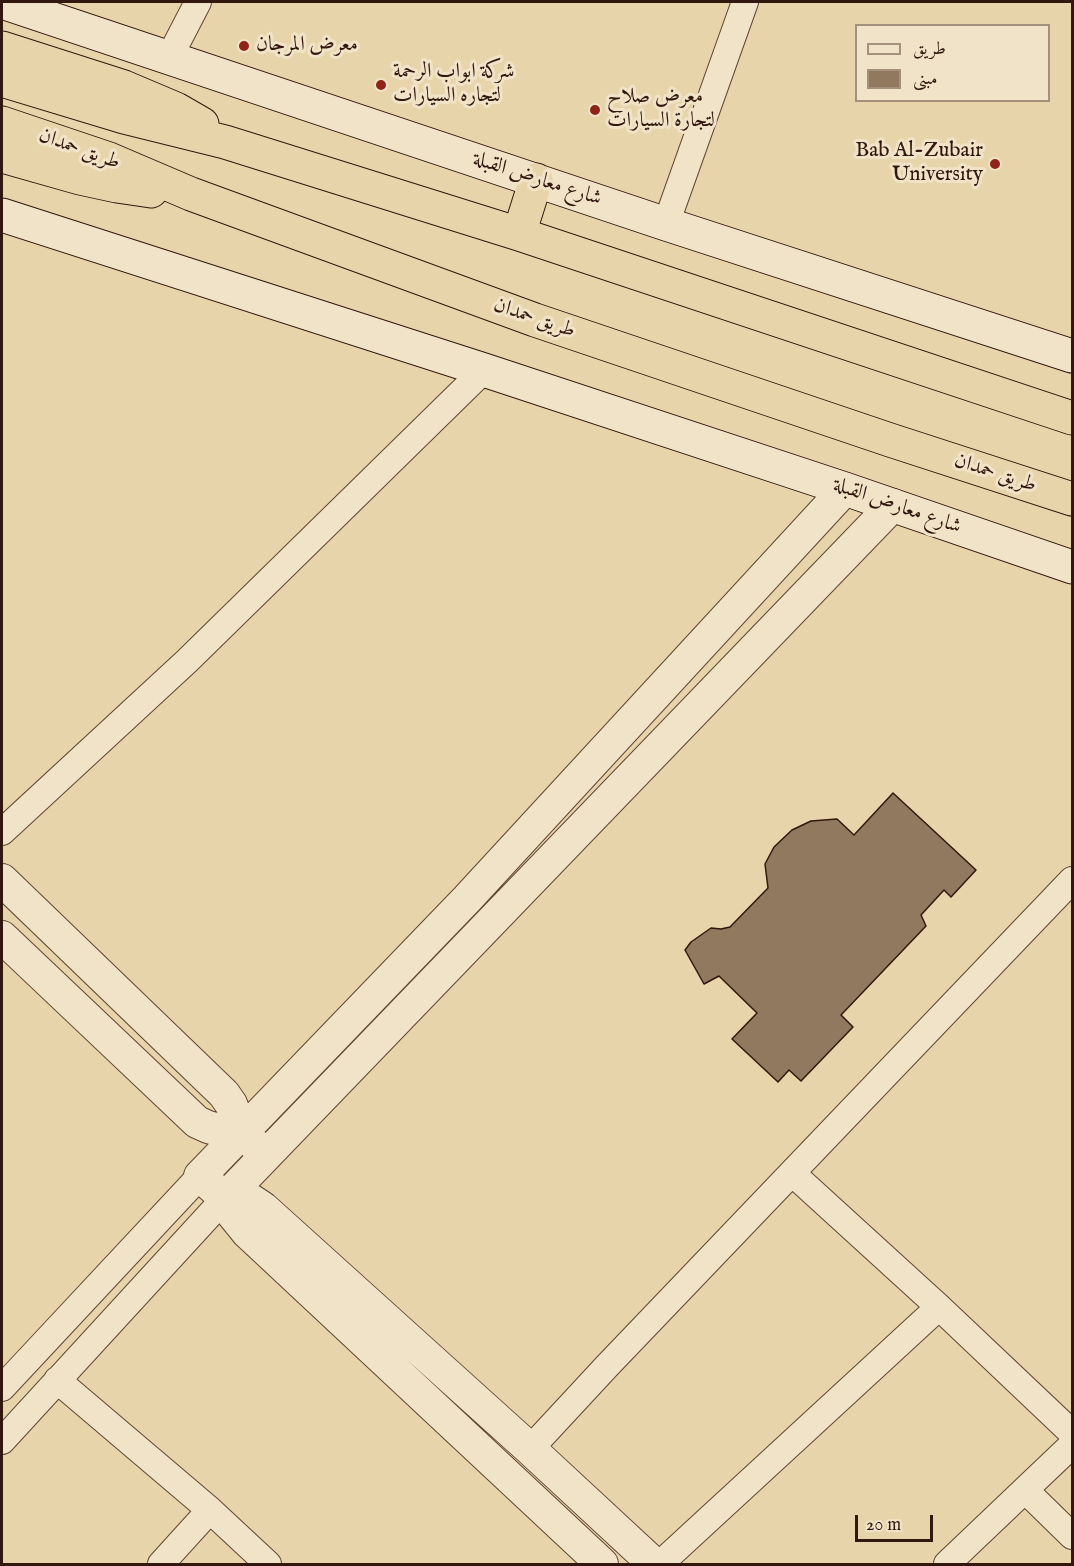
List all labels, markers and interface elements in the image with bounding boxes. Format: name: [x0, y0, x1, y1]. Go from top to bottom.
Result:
legend: [855, 24, 1050, 102]
place label: معرض المرجان: [256, 33, 358, 59]
text: طريق: [913, 38, 946, 61]
marker: معرض المرجان: [237, 39, 251, 53]
place label: شركة ابواب الرحمة لتجاره السيارات: [393, 60, 514, 110]
text: مبنى: [913, 68, 938, 91]
marker: شركة ابواب الرحمة لتجاره السيارات: [374, 78, 388, 92]
place label: معرض صلاح لتجارة السيارات: [607, 85, 715, 135]
marker: معرض صلاح لتجارة السيارات: [588, 103, 602, 117]
street label: طريق حمدان: [35, 124, 123, 176]
place label: Bab Al-Zubair University: [855, 139, 983, 189]
street label: شارع معارض القبلة: [469, 147, 605, 213]
marker: Bab Al-Zubair University: [988, 157, 1002, 171]
street label: طريق حمدان: [490, 293, 578, 345]
street label: طريق حمدان: [951, 449, 1039, 499]
street label: شارع معارض القبلة: [830, 473, 964, 541]
scale bar: [858, 1503, 936, 1541]
text: 20 m: [866, 1514, 901, 1537]

